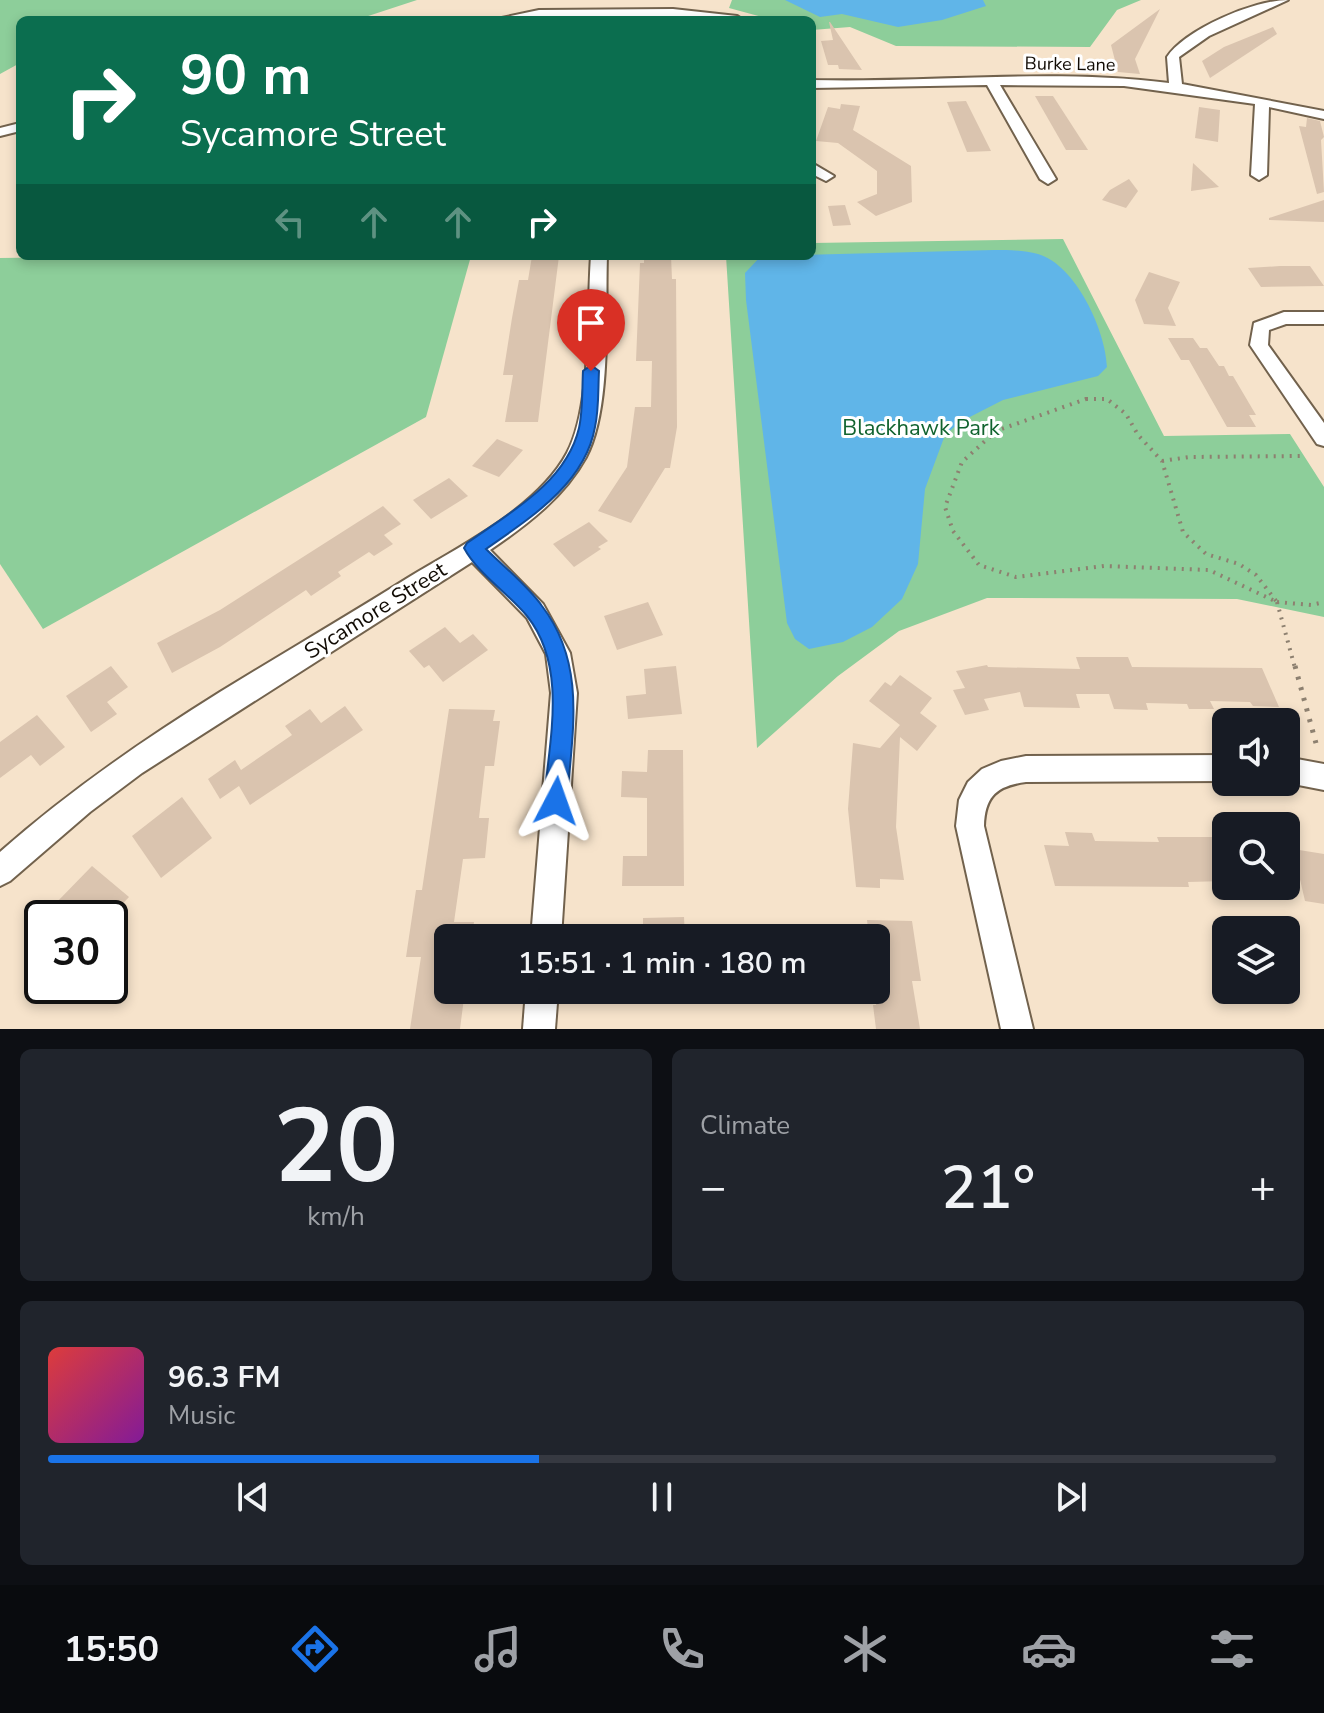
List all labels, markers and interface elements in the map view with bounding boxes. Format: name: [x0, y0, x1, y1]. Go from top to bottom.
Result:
text: 90 m: [180, 37, 311, 114]
icon: right: [48, 48, 152, 152]
street label: Burke Lane: [1024, 51, 1116, 77]
text: Sycamore Street: [180, 110, 446, 159]
icon: left: [268, 200, 312, 244]
icon: ahead: [352, 200, 396, 244]
icon: ahead: [436, 200, 480, 244]
icon: right: [520, 200, 564, 244]
pin: [557, 289, 625, 371]
icon: arrive: [569, 301, 613, 345]
park label: Blackhawk Park: [842, 413, 1001, 443]
street label: Sycamore Street: [299, 555, 453, 667]
map controls: [1212, 708, 1300, 1004]
button: sound: [1212, 708, 1300, 796]
position arrow: [514, 759, 598, 843]
button: search: [1212, 812, 1300, 900]
speed limit sign: 30: [24, 900, 128, 1004]
button: layers: [1212, 916, 1300, 1004]
text: 15:51 · 1 min · 180 m: [517, 943, 807, 984]
text: 20: [274, 1076, 398, 1218]
text: Climate: [700, 1108, 790, 1143]
text: 21°: [941, 1147, 1035, 1229]
text: −: [700, 1158, 726, 1218]
text: +: [1250, 1158, 1276, 1218]
text: km/h: [307, 1199, 365, 1234]
text: 96.3 FM: [168, 1357, 280, 1398]
text: Music: [168, 1398, 235, 1433]
icon: previous: [231, 1475, 275, 1519]
icon: pause: [640, 1475, 684, 1519]
icon: next: [1049, 1475, 1093, 1519]
icon: directions: [287, 1621, 343, 1677]
icon: music: [470, 1621, 526, 1677]
icon: phone: [654, 1621, 710, 1677]
icon: climate: [837, 1621, 893, 1677]
icon: car: [1021, 1621, 1077, 1677]
icon: filters: [1204, 1621, 1260, 1677]
text: 15:50: [64, 1625, 159, 1674]

